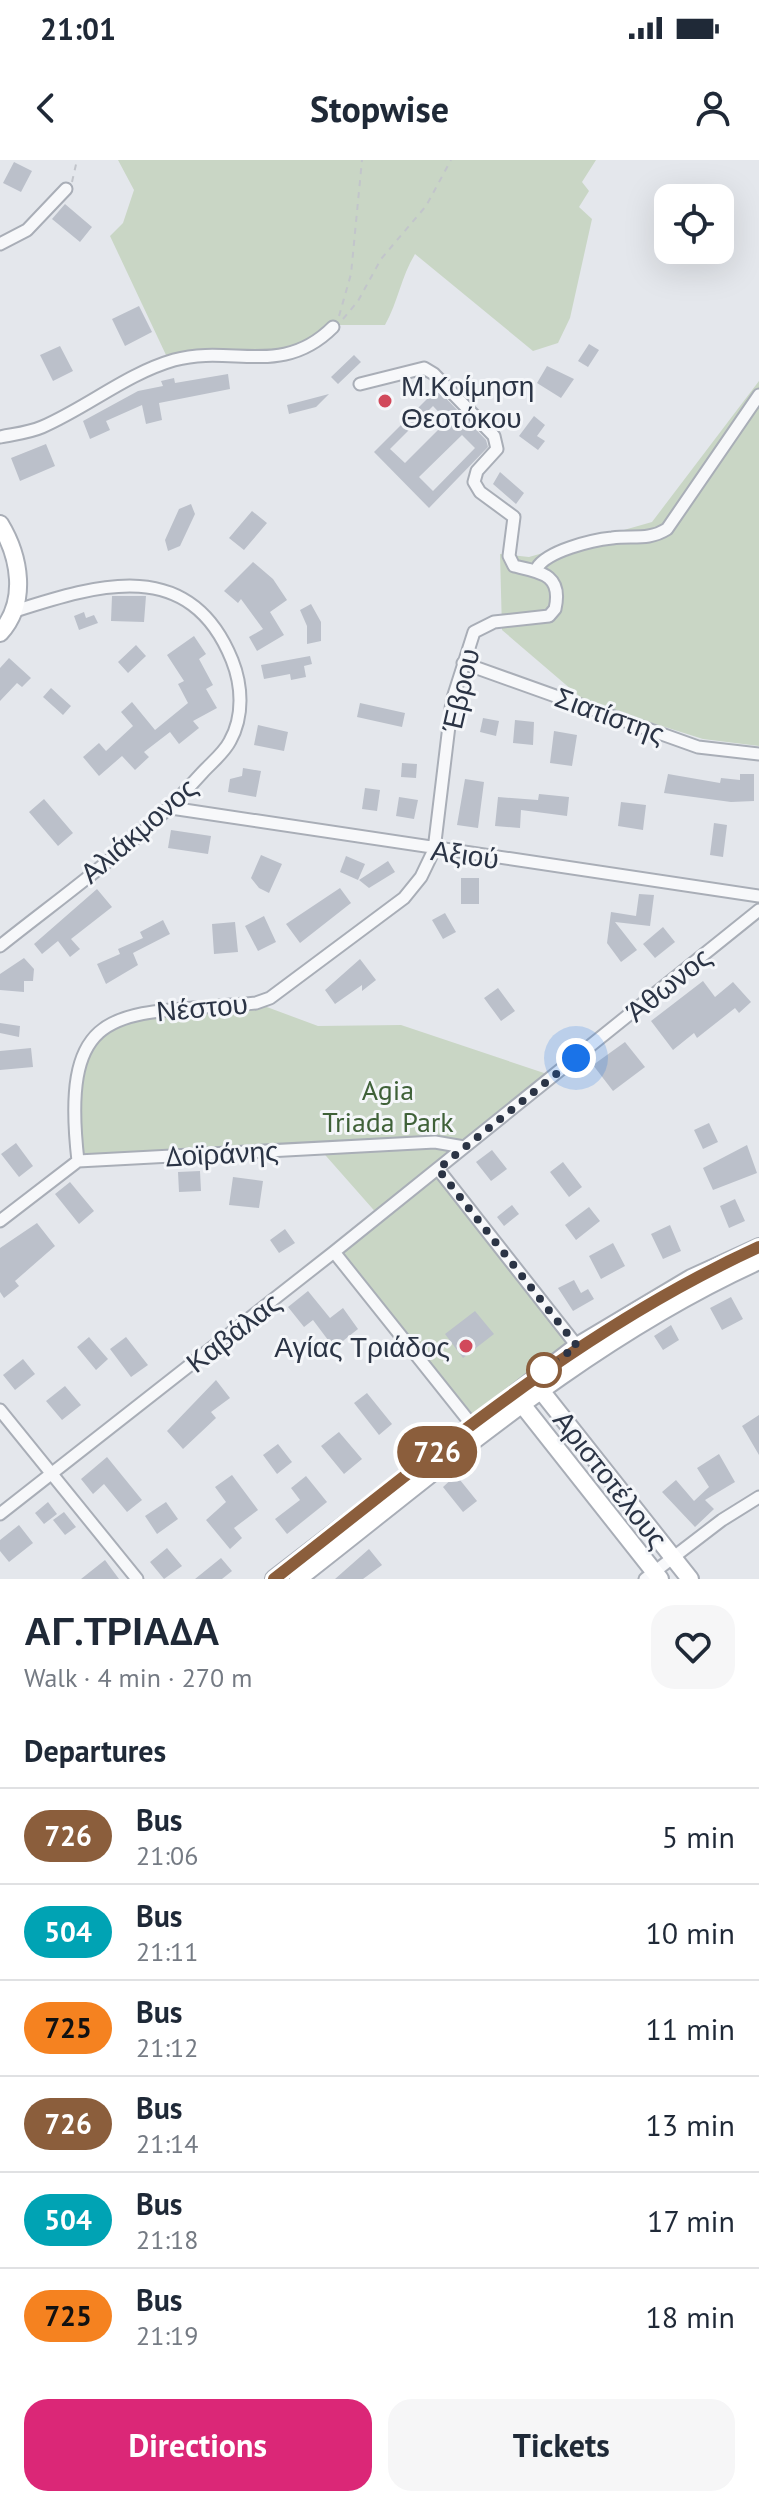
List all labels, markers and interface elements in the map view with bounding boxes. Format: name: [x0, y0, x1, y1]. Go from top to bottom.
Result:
text: 21:01: [40, 9, 116, 48]
text: Stopwise: [310, 85, 449, 132]
icon: back: [24, 86, 68, 130]
icon: person: [691, 86, 735, 130]
map controls: [654, 184, 734, 264]
button: locate: [654, 184, 734, 264]
place label: Μ.Κοίμηση Θεοτόκου: [401, 367, 534, 436]
marker: Μ.Κοίμηση Θεοτόκου: [376, 392, 394, 410]
street label: Έβρου: [432, 644, 488, 736]
street label: Σιατίστης: [550, 678, 670, 752]
street label: Αλιάκμονος: [72, 769, 204, 891]
street label: Αξιού: [429, 831, 501, 877]
street label: Άθωνος: [618, 938, 718, 1030]
street label: Νέστου: [155, 985, 249, 1029]
your location: [556, 1038, 596, 1078]
park label: Agia Triada Park: [322, 1071, 454, 1140]
street label: Δοϊράνης: [165, 1132, 279, 1174]
street label: Καβάλας: [178, 1284, 288, 1380]
place label: Αγίας Τριάδος: [274, 1328, 450, 1365]
marker: Αγίας Τριάδος: [457, 1337, 475, 1355]
unlabelled marker: [527, 1353, 561, 1387]
street label: Αριστοτέλους: [545, 1402, 677, 1556]
line badge: 726: [391, 1426, 483, 1478]
text: 726: [413, 1433, 461, 1470]
button: heart: [651, 1605, 735, 1689]
text: ΑΓ.ΤΡΙΑΔΑ: [24, 1606, 220, 1655]
text: Walk · 4 min · 270 m: [24, 1661, 252, 1694]
text: Departures: [24, 1731, 166, 1770]
text: Bus: [136, 1800, 183, 1839]
text: 726: [44, 1817, 92, 1854]
text: 5 min: [662, 1817, 735, 1856]
text: 21:06: [136, 1839, 198, 1872]
text: Bus: [136, 1896, 183, 1935]
text: 504: [44, 1913, 92, 1950]
text: 10 min: [645, 1913, 735, 1952]
text: 21:11: [136, 1935, 198, 1968]
text: Bus: [136, 1992, 183, 2031]
text: 725: [44, 2009, 92, 2046]
text: 11 min: [645, 2009, 735, 2048]
text: 21:12: [136, 2031, 198, 2064]
text: Bus: [136, 2088, 183, 2127]
text: 726: [44, 2105, 92, 2142]
text: 13 min: [645, 2105, 735, 2144]
text: 21:14: [136, 2127, 198, 2160]
text: Bus: [136, 2184, 183, 2223]
text: 504: [44, 2201, 92, 2238]
text: 17 min: [647, 2201, 735, 2240]
text: 21:18: [136, 2223, 198, 2256]
text: Bus: [136, 2280, 183, 2319]
text: 725: [44, 2297, 92, 2334]
text: 18 min: [645, 2297, 735, 2336]
text: 21:19: [136, 2319, 198, 2352]
button: Directions: [24, 2399, 372, 2491]
button: Tickets: [388, 2399, 735, 2491]

